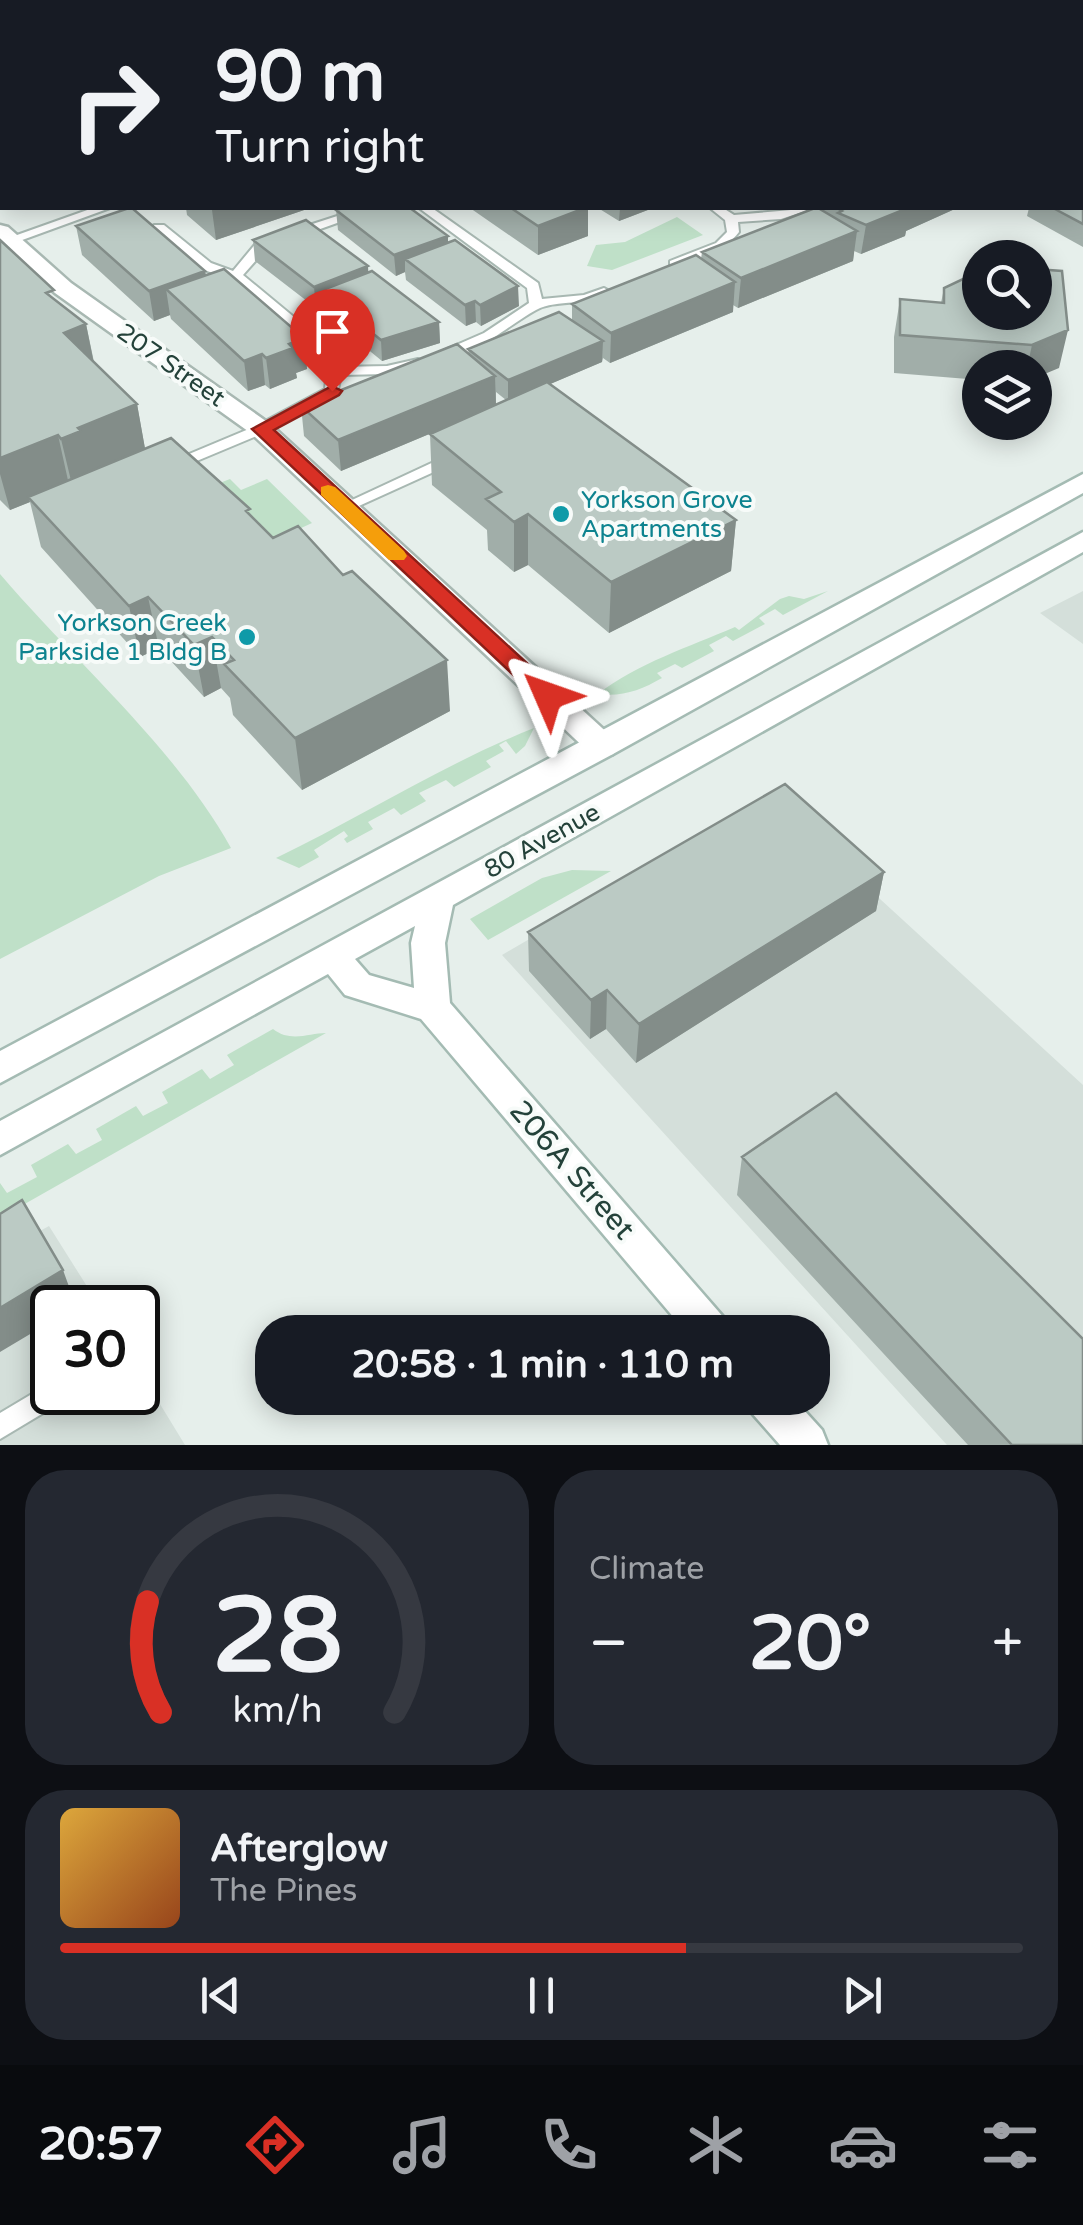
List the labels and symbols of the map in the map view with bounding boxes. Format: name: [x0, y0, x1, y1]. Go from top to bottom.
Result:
pin: [290, 289, 375, 392]
street label: 207 Street: [111, 317, 231, 413]
place label: Yorkson Grove Apartments: [581, 485, 753, 544]
marker: Yorkson Grove Apartments: [550, 503, 572, 525]
place label: Yorkson Creek Parkside 1 Bldg B: [18, 608, 227, 667]
marker: Yorkson Creek Parkside 1 Bldg B: [236, 626, 258, 648]
position arrow: [496, 644, 600, 748]
street label: 80 Avenue: [479, 797, 605, 885]
street label: 206A Street: [501, 1093, 643, 1247]
speed limit sign: 30: [30, 1285, 160, 1415]

